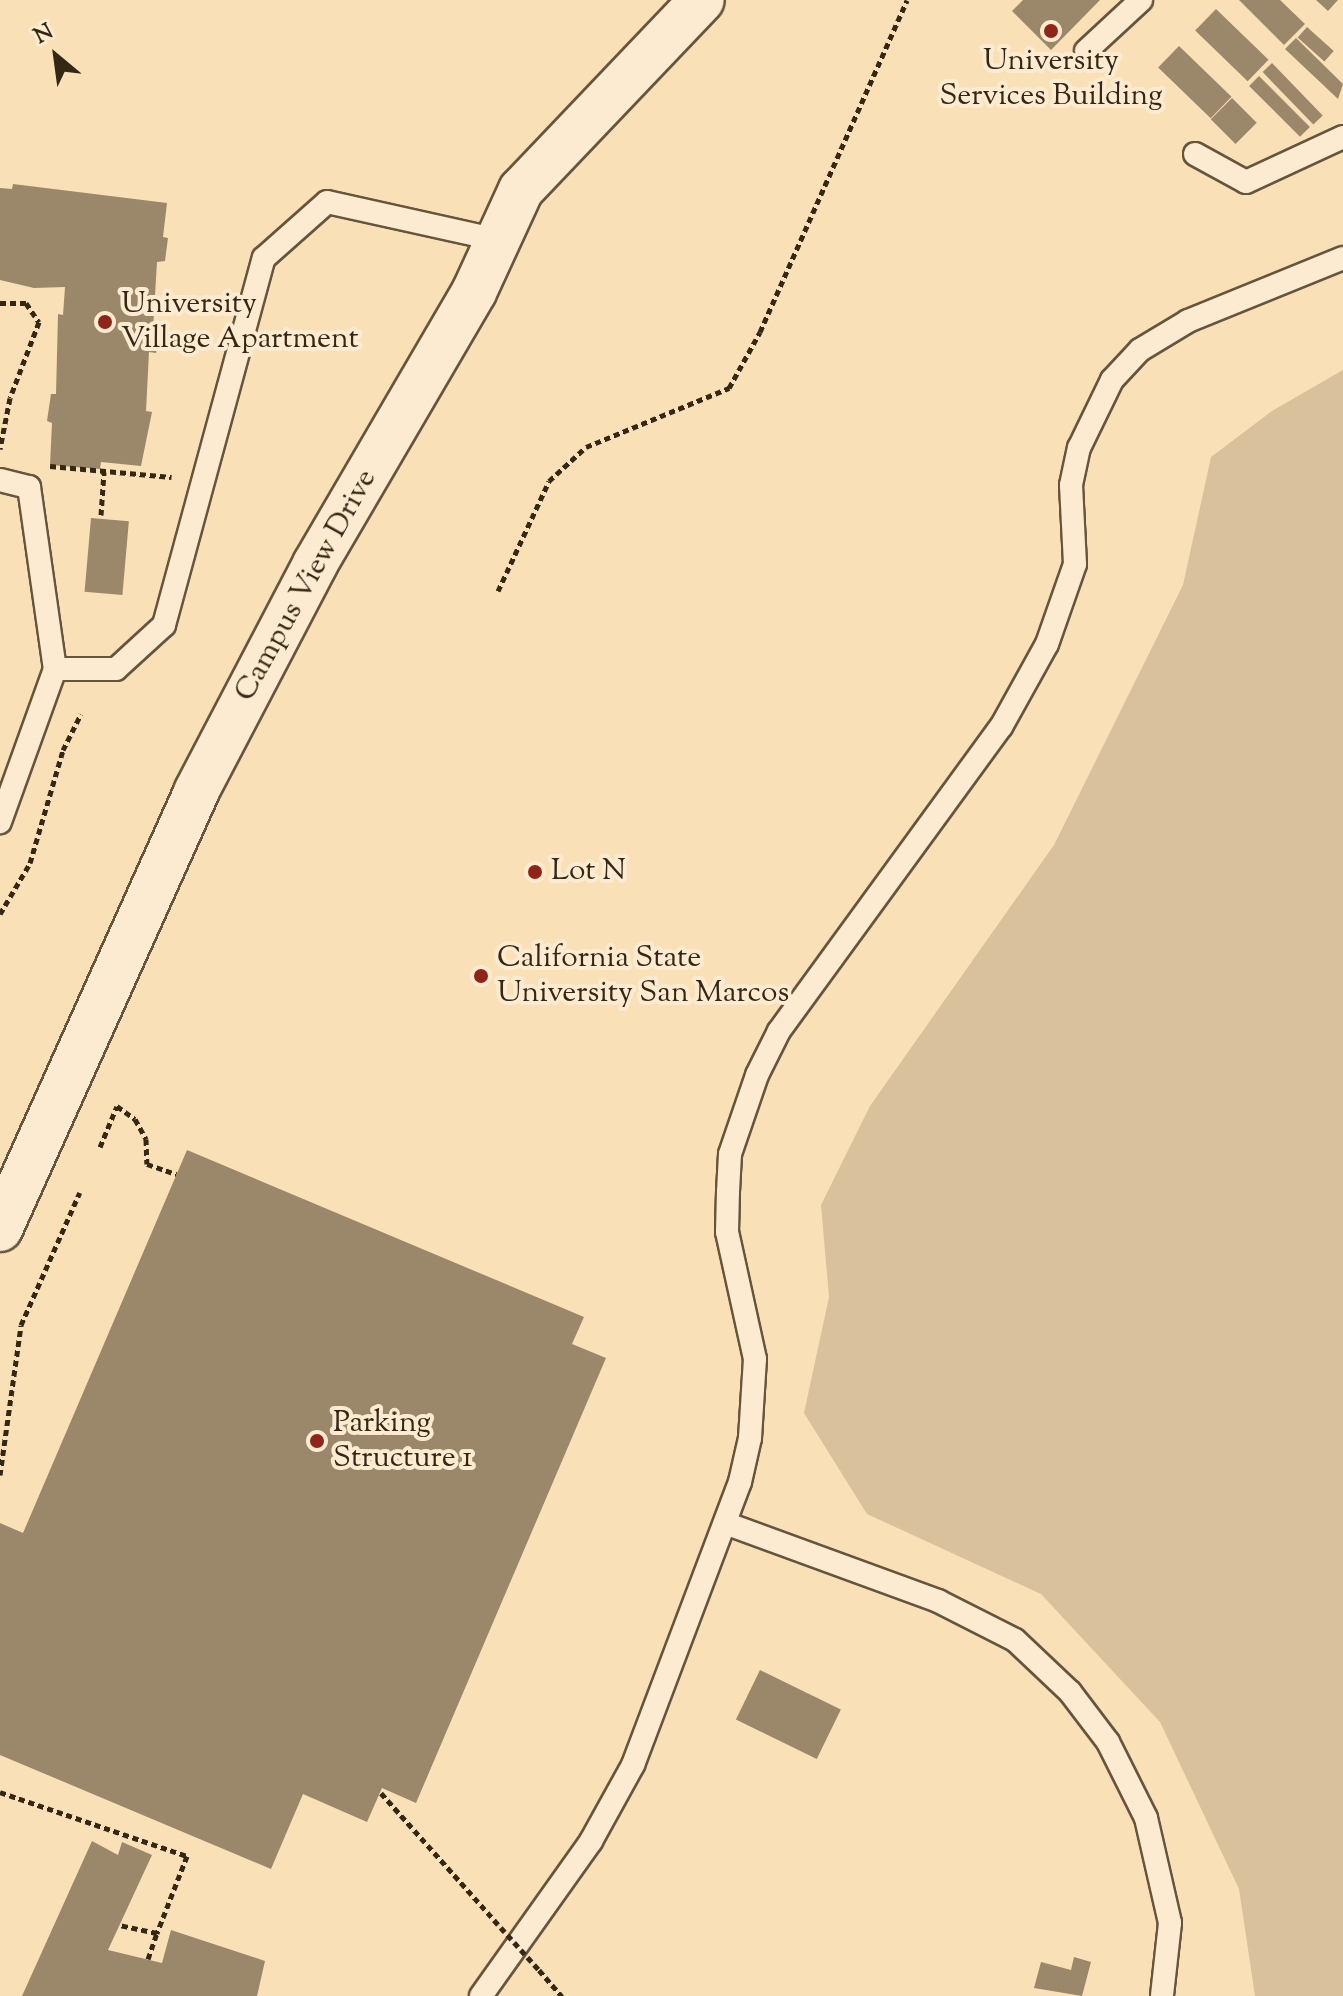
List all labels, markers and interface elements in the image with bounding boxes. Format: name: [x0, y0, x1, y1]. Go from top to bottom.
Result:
north arrow: [16, 16, 96, 96]
text: N: [29, 17, 60, 53]
marker: University Services Building: [1042, 22, 1060, 40]
place label: University Services Building: [939, 44, 1163, 114]
place label: University Village Apartment: [121, 287, 359, 358]
marker: University Village Apartment: [96, 313, 114, 331]
street label: Campus View Drive: [228, 464, 386, 708]
place label: Lot N: [551, 854, 626, 890]
marker: Lot N: [526, 863, 544, 881]
place label: California State University San Marcos: [497, 941, 789, 1012]
marker: California State University San Marcos: [472, 967, 490, 985]
place label: Parking Structure 1: [333, 1406, 472, 1476]
marker: Parking Structure 1: [308, 1432, 326, 1450]

